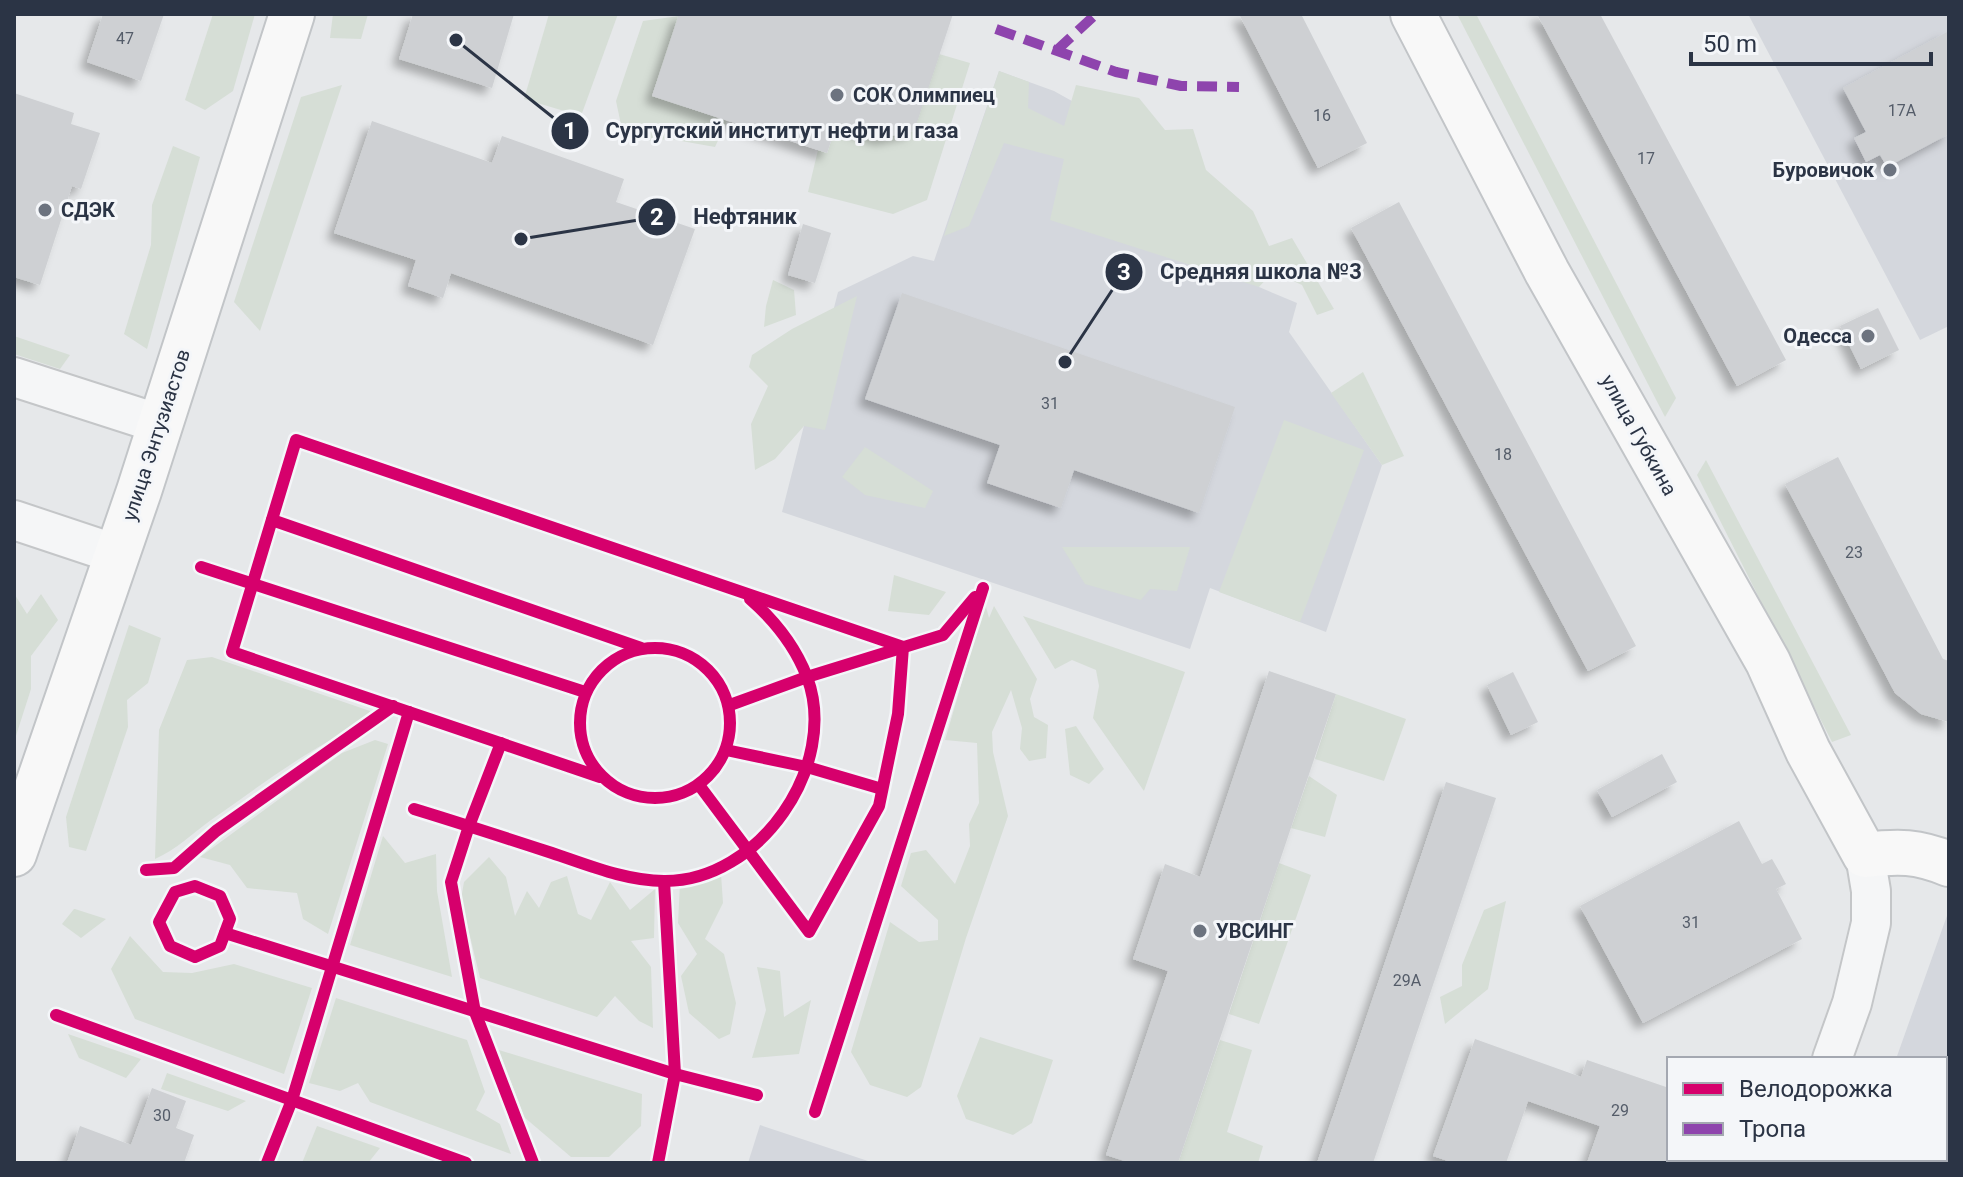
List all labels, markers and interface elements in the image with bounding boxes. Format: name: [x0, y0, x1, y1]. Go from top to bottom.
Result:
scale bar: [1691, 16, 1931, 66]
house number: 47: [116, 29, 134, 48]
text: 50 m: [1703, 30, 1757, 58]
place label: СОК Олимпиец: [853, 83, 995, 107]
marker: СОК Олимпиец: [828, 86, 846, 104]
house number: 17А: [1888, 101, 1917, 120]
house number: 16: [1313, 106, 1331, 125]
callout: Сургутский институт нефти и газа: [550, 108, 975, 154]
text: 1: [563, 117, 577, 145]
text: Сургутский институт нефти и газа: [605, 118, 959, 143]
house number: 17: [1637, 149, 1655, 168]
place label: Буровичок: [1773, 158, 1875, 182]
marker: Буровичок: [1881, 161, 1899, 179]
callout: Нефтяник: [637, 194, 813, 240]
place label: СДЭК: [61, 198, 116, 222]
marker: СДЭК: [36, 201, 54, 219]
text: 2: [650, 203, 664, 231]
text: Нефтяник: [693, 204, 797, 229]
callout: Средняя школа №3: [1104, 249, 1378, 295]
text: 3: [1117, 258, 1131, 286]
text: Средняя школа №3: [1160, 259, 1362, 284]
place label: Одесса: [1783, 324, 1852, 348]
marker: Одесса: [1859, 327, 1877, 345]
street label: улица Энтузиастов: [117, 346, 195, 524]
street label: улица Губкина: [1596, 370, 1682, 500]
house number: 31: [1041, 394, 1059, 413]
house number: 18: [1494, 445, 1512, 464]
house number: 23: [1845, 543, 1863, 562]
house number: 31: [1682, 913, 1700, 932]
place label: УВСИНГ: [1216, 919, 1294, 943]
marker: УВСИНГ: [1191, 922, 1209, 940]
house number: 29А: [1393, 971, 1422, 990]
legend: [1667, 1057, 1947, 1161]
text: Велодорожка: [1739, 1075, 1893, 1103]
house number: 29: [1611, 1101, 1629, 1120]
house number: 30: [153, 1106, 171, 1125]
text: Тропа: [1739, 1115, 1806, 1143]

